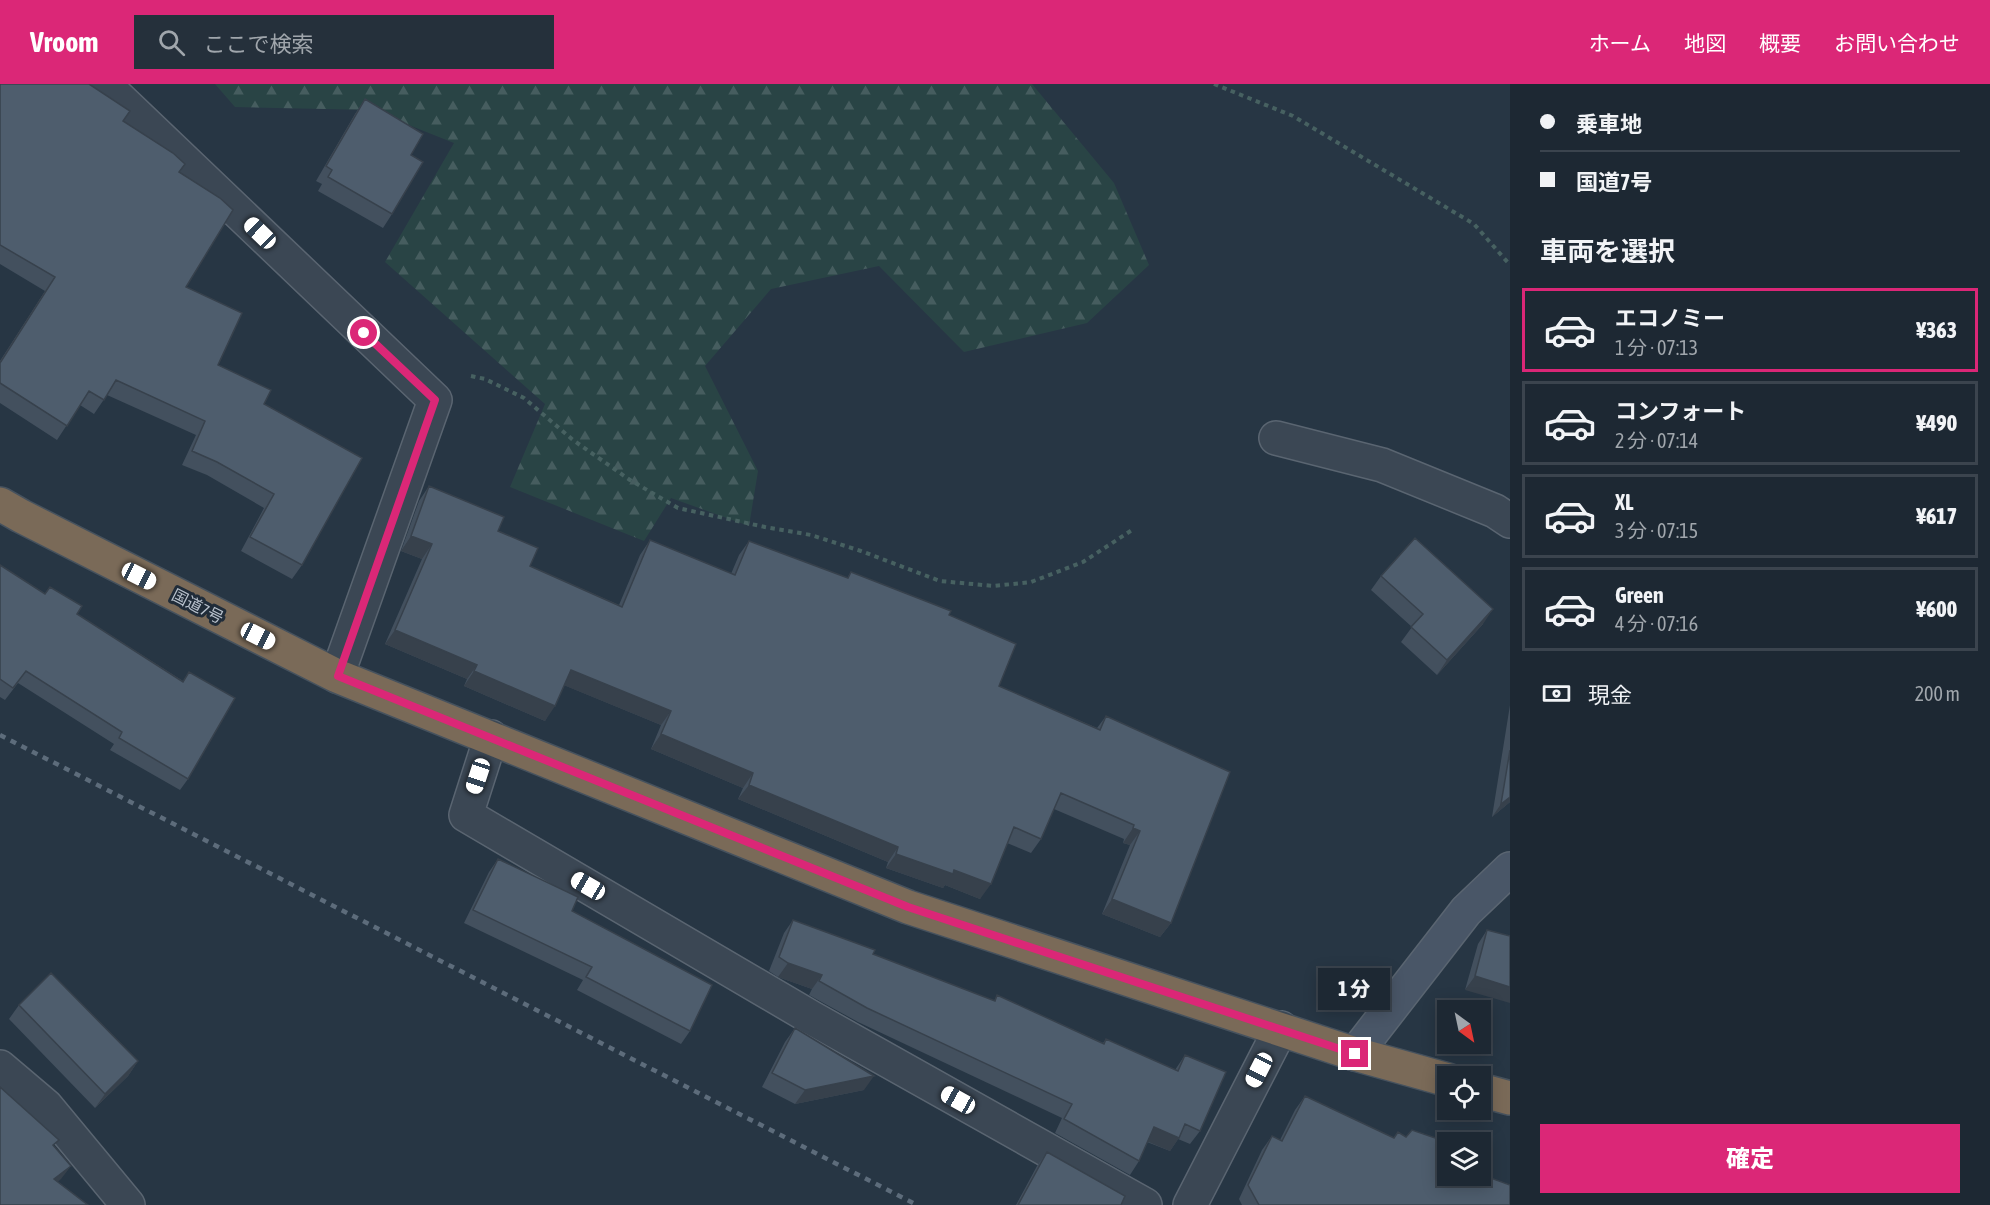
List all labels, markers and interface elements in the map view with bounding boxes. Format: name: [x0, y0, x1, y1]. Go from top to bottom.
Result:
search box: [134, 15, 554, 69]
text: Vroom: [30, 26, 98, 58]
icon: search: [155, 26, 188, 59]
text: ここで検索: [203, 31, 313, 57]
text: ホーム: [1589, 31, 1651, 55]
text: 地図: [1684, 31, 1726, 55]
text: 概要: [1759, 31, 1801, 55]
text: お問い合わせ: [1834, 31, 1960, 55]
text: 乗車地: [1576, 111, 1642, 137]
text: 国道7号: [1576, 169, 1652, 195]
car: [241, 214, 279, 252]
text: 車両を選択: [1540, 236, 1675, 267]
icon: car: [1543, 303, 1597, 357]
text: エコノミー: [1615, 305, 1725, 331]
text: ¥363: [1916, 317, 1957, 343]
route start: [350, 319, 377, 346]
text: 1 分 · 07:13: [1615, 336, 1698, 359]
icon: car: [1543, 396, 1597, 450]
text: コンフォート: [1615, 398, 1746, 424]
text: ¥490: [1916, 410, 1957, 436]
text: 2 分 · 07:14: [1615, 429, 1698, 452]
icon: car: [1543, 489, 1597, 543]
text: XL: [1615, 489, 1633, 515]
text: ¥617: [1916, 503, 1957, 529]
text: 3 分 · 07:15: [1615, 519, 1698, 542]
car: [119, 560, 159, 592]
icon: car: [1543, 582, 1597, 636]
text: Green: [1615, 582, 1664, 608]
street label: 国道7号: [169, 585, 227, 627]
text: ¥600: [1916, 596, 1957, 622]
text: 4 分 · 07:16: [1615, 612, 1698, 635]
car: [238, 620, 278, 652]
icon: cash: [1540, 677, 1573, 710]
text: 現金: [1588, 682, 1632, 708]
text: 200 m: [1915, 682, 1960, 705]
car: [464, 756, 492, 796]
car: [568, 869, 608, 903]
callout: 1 分: [1319, 967, 1391, 1009]
text: 1 分: [1338, 977, 1370, 1000]
north arrow: [1437, 1000, 1491, 1054]
map controls: [1437, 1000, 1491, 1186]
route end: [1341, 1040, 1368, 1067]
car: [1243, 1050, 1275, 1090]
button: locate: [1437, 1066, 1491, 1120]
car: [938, 1083, 978, 1117]
button: 確定: [1540, 1124, 1960, 1193]
button: layers: [1437, 1132, 1491, 1186]

